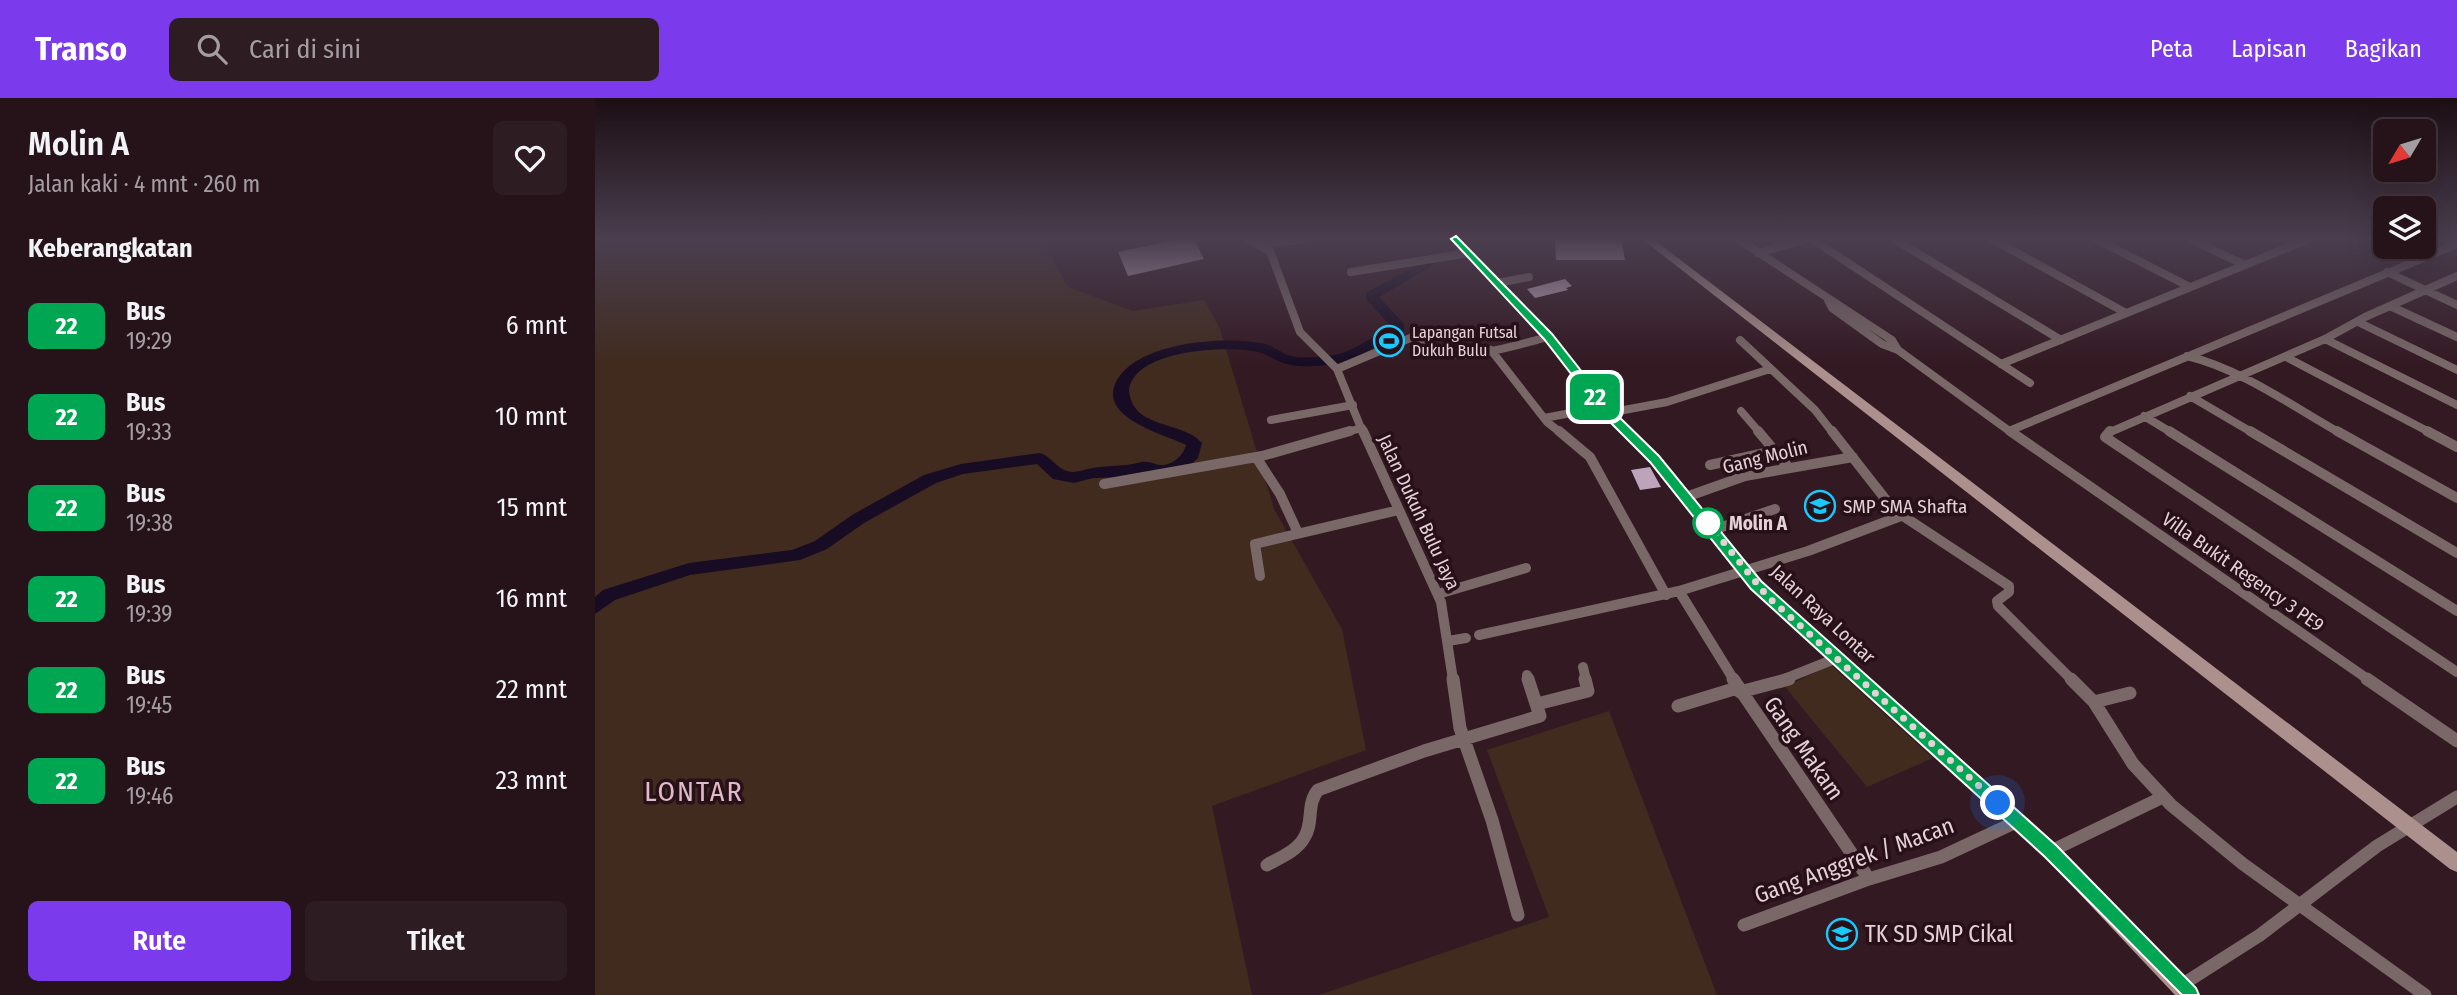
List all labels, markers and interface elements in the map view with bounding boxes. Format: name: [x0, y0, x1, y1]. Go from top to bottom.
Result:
search box: [169, 18, 659, 81]
text: Transo: [35, 29, 127, 69]
icon: search: [193, 30, 231, 68]
text: Cari di sini: [249, 34, 361, 65]
text: Peta: [2150, 35, 2193, 63]
text: Lapisan: [2231, 35, 2307, 63]
text: Bagikan: [2345, 35, 2422, 63]
north arrow: [2373, 119, 2436, 182]
map controls: [2373, 119, 2436, 259]
button: heart: [493, 121, 567, 195]
text: Molin A: [28, 124, 129, 164]
text: Jalan kaki · 4 mnt · 260 m: [28, 170, 260, 198]
button: layers: [2373, 196, 2436, 259]
text: Keberangkatan: [28, 233, 193, 264]
text: Bus: [126, 296, 165, 327]
text: 6 mnt: [506, 310, 567, 341]
text: 22: [55, 312, 78, 340]
place label: Lapangan Futsal Dukuh Bulu: [1412, 323, 1517, 360]
sports icon: Lapangan Futsal Dukuh Bulu: [1372, 324, 1406, 358]
text: 19:29: [126, 327, 172, 355]
line badge: 22: [1563, 374, 1627, 420]
text: 22: [1584, 383, 1606, 411]
text: Bus: [126, 387, 165, 418]
text: 10 mnt: [495, 401, 567, 432]
text: 22: [55, 403, 78, 431]
text: 19:33: [126, 418, 172, 446]
street label: Jalan Dukuh Bulu Jaya: [1373, 431, 1465, 593]
street label: Gang Molin: [1720, 435, 1810, 479]
text: Bus: [126, 478, 165, 509]
school or university icon: SMP SMA Shafta: [1803, 489, 1837, 523]
text: 15 mnt: [497, 492, 567, 523]
text: 22: [55, 494, 78, 522]
place label: SMP SMA Shafta: [1843, 495, 1967, 518]
street label: Villa Bukit Regency 3 PE9: [2158, 507, 2328, 637]
marker: Molin A: [1693, 508, 1723, 538]
text: 19:38: [126, 509, 173, 537]
place label: Molin A: [1729, 512, 1788, 535]
street label: Jalan Raya Lontar: [1766, 560, 1880, 668]
text: Bus: [126, 569, 165, 600]
text: 16 mnt: [496, 583, 567, 614]
text: 22: [55, 585, 78, 613]
text: 19:39: [126, 600, 173, 628]
text: Bus: [126, 660, 165, 691]
text: 22 mnt: [496, 674, 567, 705]
text: 22: [55, 676, 78, 704]
text: 19:45: [126, 691, 172, 719]
street label: Gang Makam: [1758, 691, 1850, 805]
text: Bus: [126, 751, 165, 782]
text: 23 mnt: [496, 765, 567, 796]
text: 22: [55, 767, 78, 795]
district label: LONTAR: [644, 775, 744, 808]
text: 19:46: [126, 782, 173, 810]
your location: [1980, 785, 2015, 820]
street label: Gang Anggrek / Macan: [1750, 811, 1958, 909]
button: Rute: [28, 901, 291, 981]
button: Tiket: [305, 901, 567, 981]
school or university icon: TK SD SMP Cikal: [1825, 917, 1859, 951]
place label: TK SD SMP Cikal: [1865, 920, 2013, 948]

